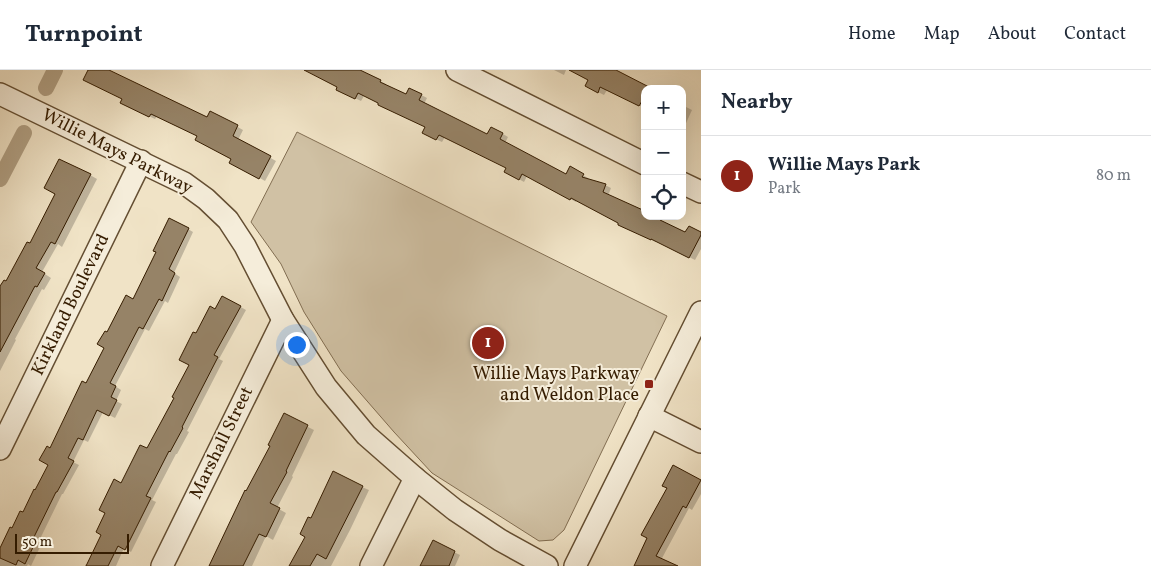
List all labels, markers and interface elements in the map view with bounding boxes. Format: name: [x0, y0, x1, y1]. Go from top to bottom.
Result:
text: Turnpoint: [25, 18, 143, 52]
text: Home: [848, 22, 896, 47]
text: Map: [924, 22, 960, 47]
text: About: [988, 22, 1036, 47]
text: Contact: [1064, 22, 1126, 47]
map controls: [641, 85, 686, 220]
button: +: [641, 85, 686, 130]
text: Nearby: [721, 88, 792, 117]
street label: Willie Mays Parkway: [37, 103, 197, 201]
button: −: [641, 130, 686, 175]
text: Willie Mays Park: [768, 152, 920, 178]
text: 1: [734, 165, 740, 187]
text: 80 m: [1096, 165, 1131, 187]
button: locate: [641, 175, 686, 220]
text: Park: [768, 178, 801, 200]
street label: Kirkland Boulevard: [26, 230, 116, 380]
pin: 1: [472, 324, 504, 362]
your location: [284, 332, 310, 358]
place label: Willie Mays Parkway and Weldon Place: [473, 362, 639, 408]
marker: Willie Mays Parkway and Weldon Place: [643, 378, 655, 390]
street label: Marshall Street: [184, 383, 260, 503]
scale bar: [15, 531, 129, 554]
text: 50 m: [22, 533, 52, 552]

